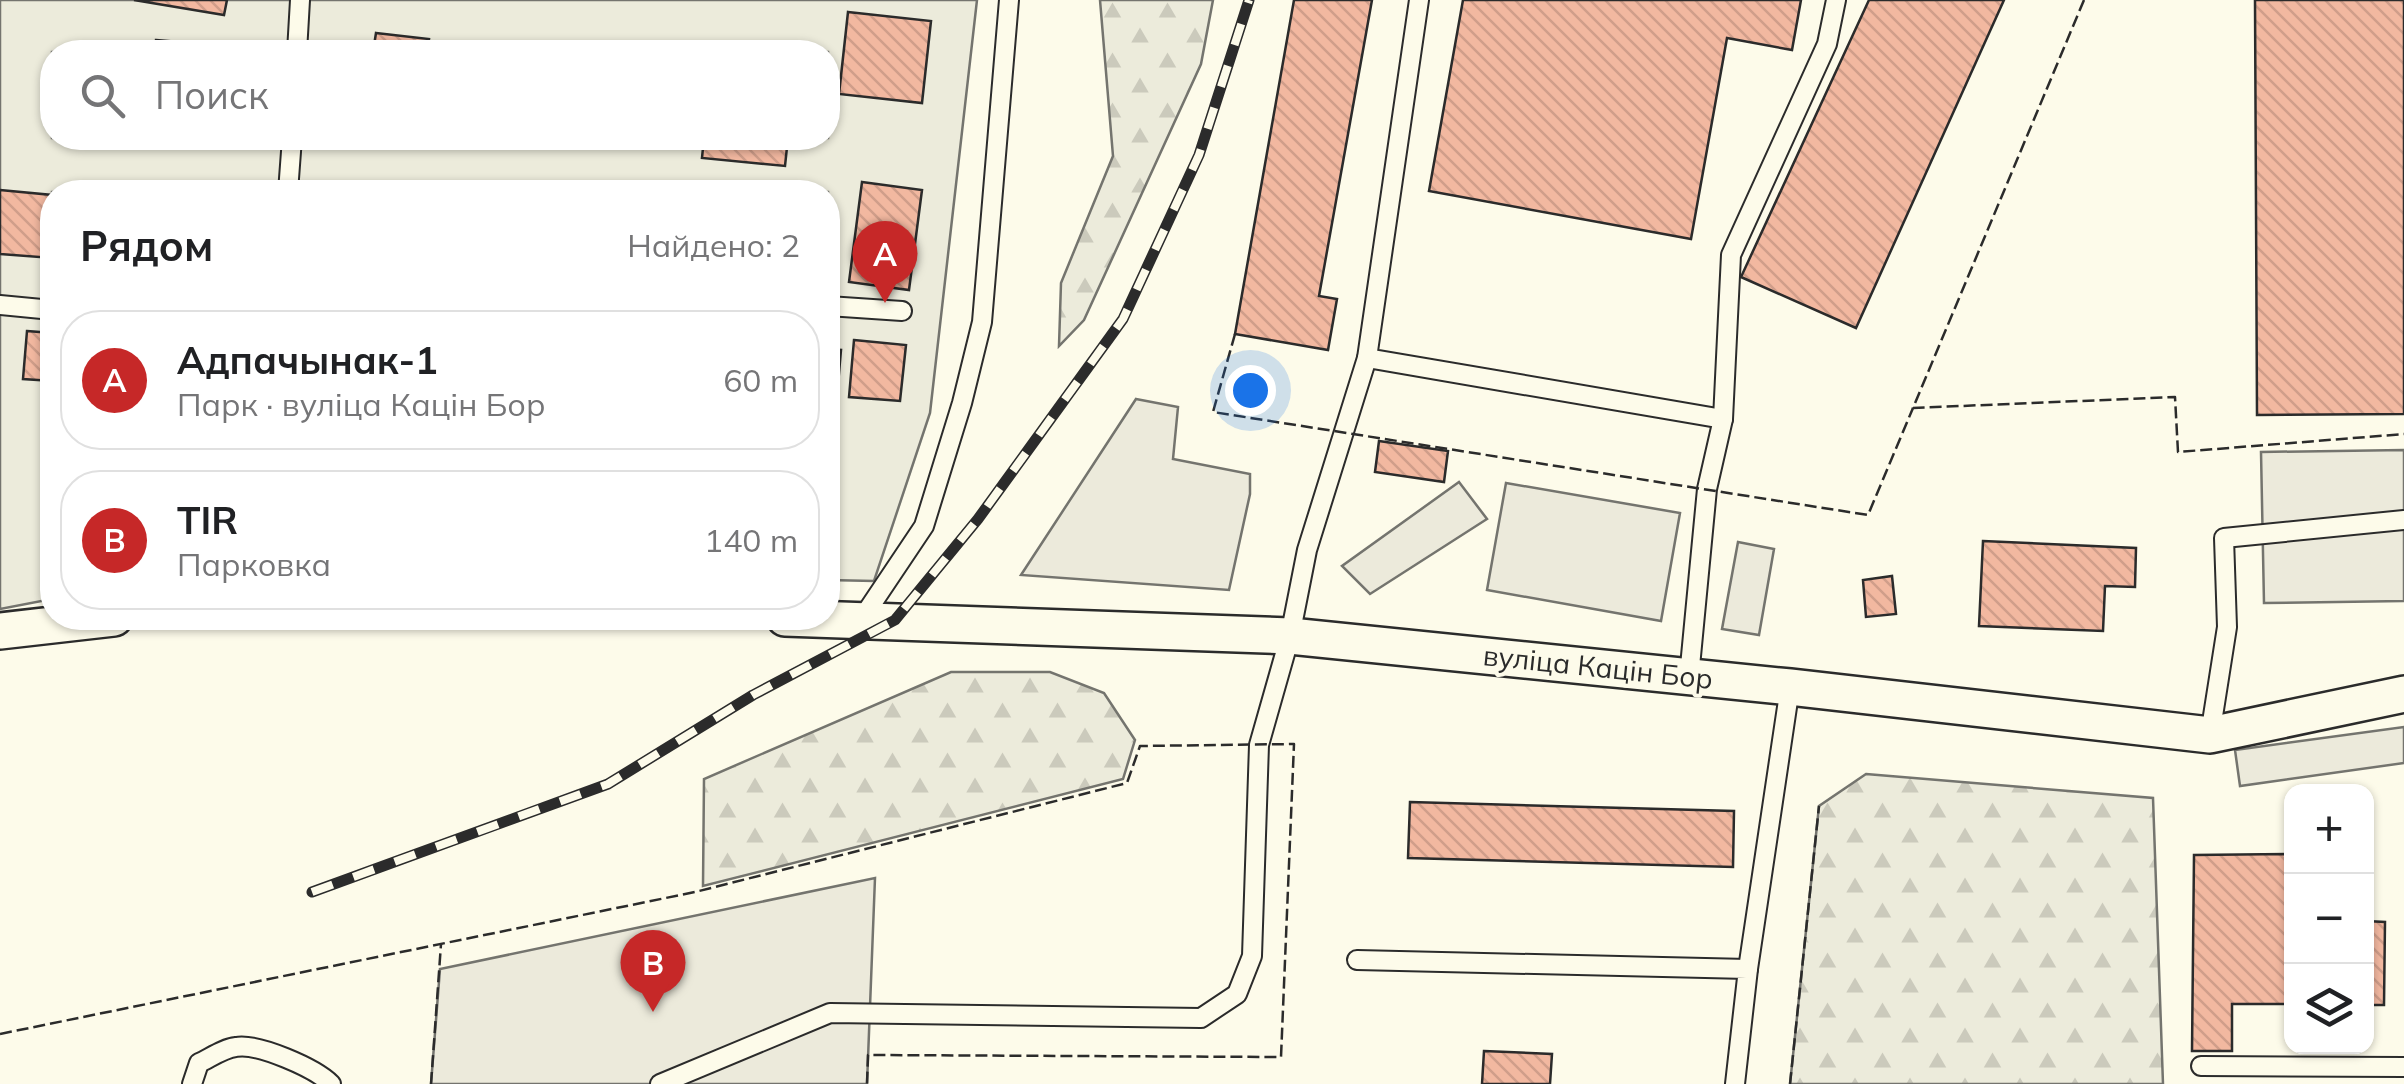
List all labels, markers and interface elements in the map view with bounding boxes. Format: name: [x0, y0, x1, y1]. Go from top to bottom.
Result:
search box: [40, 40, 840, 150]
icon: search: [75, 68, 130, 123]
text: Поиск: [155, 71, 268, 119]
text: Рядом: [80, 219, 213, 272]
pin: A: [852, 220, 918, 303]
text: Найдено: 2: [627, 225, 800, 265]
text: Адпачынак-1: [177, 336, 438, 384]
text: A: [102, 360, 127, 400]
text: 60 m: [723, 360, 798, 400]
your location: [1225, 365, 1276, 416]
text: Парк · вуліца Кацін Бор: [177, 384, 545, 424]
text: TIR: [177, 496, 238, 544]
text: B: [103, 520, 126, 560]
text: 140 m: [704, 520, 798, 560]
text: Парковка: [177, 544, 331, 584]
street label: вуліца Кацін Бор: [1482, 637, 1715, 696]
map controls: [2284, 784, 2374, 1054]
button: +: [2284, 784, 2374, 874]
button: −: [2284, 874, 2374, 964]
pin: B: [620, 930, 686, 1012]
button: layers: [2284, 964, 2374, 1054]

